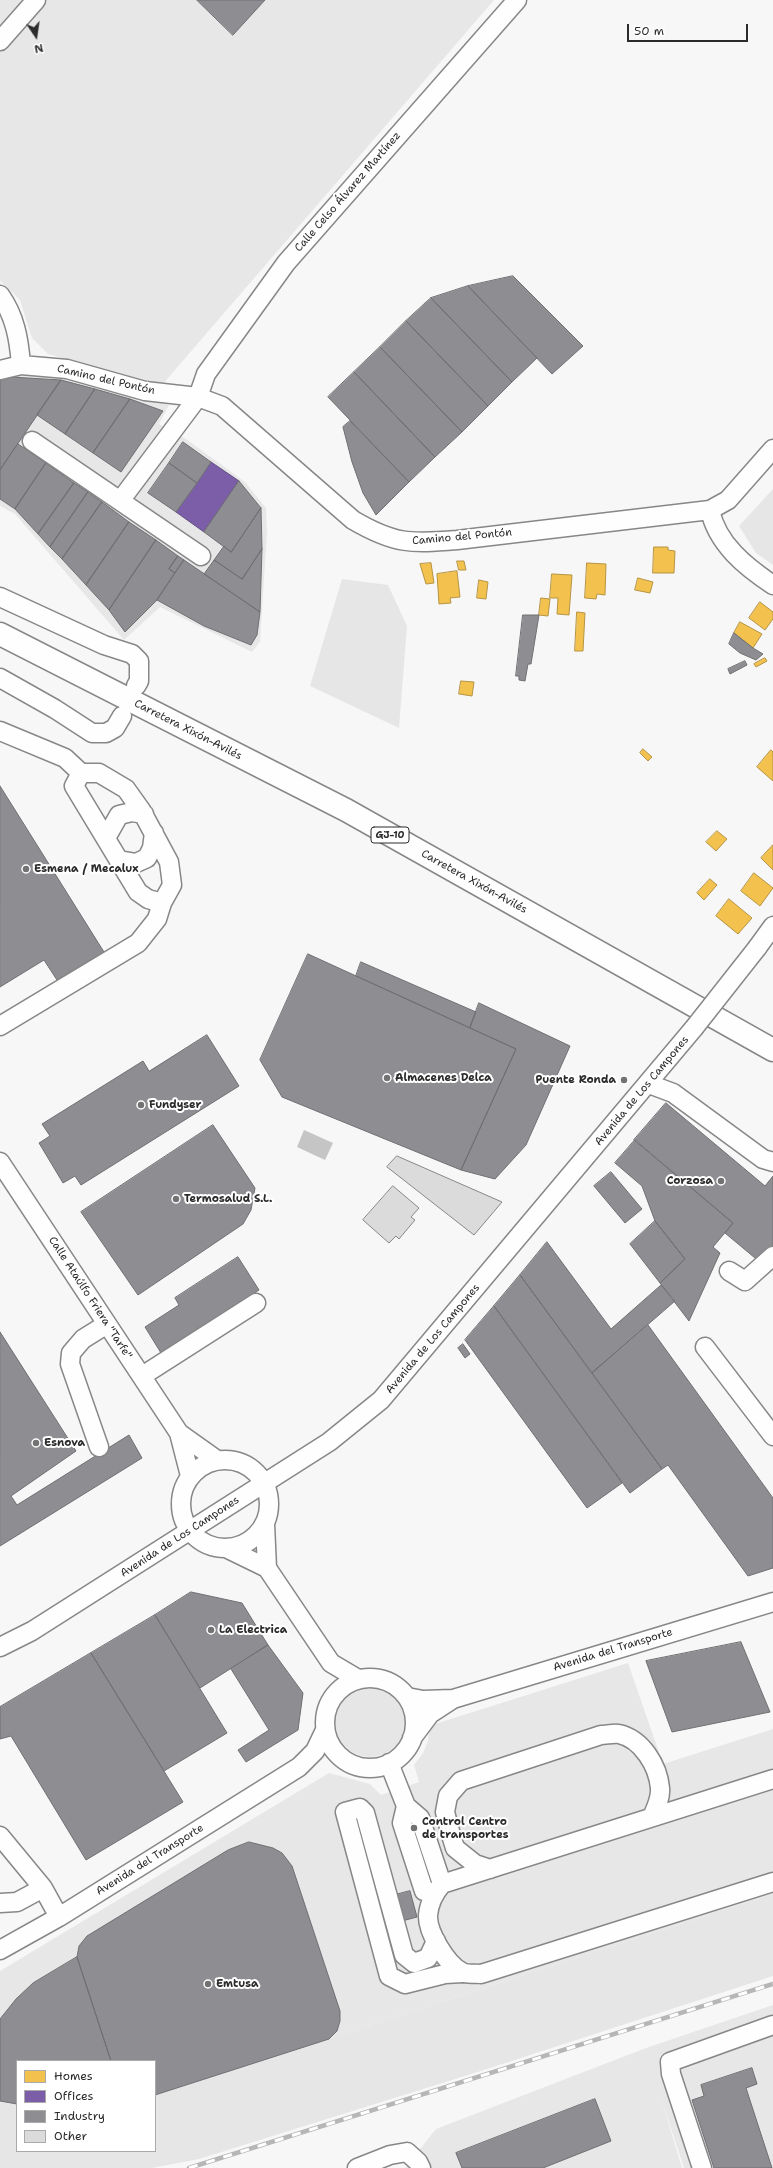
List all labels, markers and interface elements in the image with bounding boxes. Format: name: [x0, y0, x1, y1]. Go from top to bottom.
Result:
north arrow: [16, 16, 56, 56]
scale bar: [629, 16, 750, 42]
text: 50 m: [634, 23, 664, 39]
text: N: [33, 40, 45, 56]
street label: Calle Celso Álvarez Martínez: [292, 129, 404, 255]
street label: Camino del Pontón: [56, 362, 156, 398]
street label: Camino del Pontón: [412, 526, 512, 548]
street label: Carretera Xixón-Avilés: [132, 697, 244, 763]
road number: GJ-10: [371, 827, 409, 843]
street label: Carretera Xixón-Avilés: [419, 847, 529, 917]
place label: Esmena / Mecalux: [34, 862, 139, 876]
marker: Esmena / Mecalux: [21, 864, 31, 874]
street label: Avenida de Los Campones: [592, 1033, 692, 1149]
place label: Almacenes Delca: [395, 1071, 492, 1085]
marker: Almacenes Delca: [382, 1073, 392, 1083]
place label: Puente Ronda: [536, 1073, 616, 1087]
marker: Puente Ronda: [619, 1075, 629, 1085]
place label: Fundyser: [149, 1098, 201, 1112]
marker: Fundyser: [136, 1100, 146, 1110]
place label: Corzosa: [667, 1174, 713, 1188]
marker: Corzosa: [716, 1176, 726, 1186]
place label: Termosalud S.L.: [184, 1192, 272, 1206]
marker: Termosalud S.L.: [171, 1194, 181, 1204]
street label: Calle Ataúlfo Friera "Tarfe": [45, 1234, 135, 1362]
street label: Avenida de Los Campones: [383, 1281, 483, 1397]
place label: Esnova: [44, 1436, 85, 1450]
marker: Esnova: [31, 1438, 41, 1448]
street label: Avenida de Los Campones: [118, 1494, 242, 1580]
place label: La Electrica: [219, 1623, 287, 1637]
marker: La Electrica: [206, 1625, 216, 1635]
street label: Avenida del Transporte: [552, 1626, 674, 1674]
place label: Control Centro de transportes: [422, 1815, 509, 1841]
street label: Avenida del Transporte: [94, 1821, 206, 1899]
marker: Control Centro de transportes: [409, 1823, 419, 1833]
place label: Emtusa: [216, 1977, 259, 1991]
marker: Emtusa: [203, 1979, 213, 1989]
legend: [16, 2060, 156, 2152]
text: Homes: [54, 2068, 93, 2084]
text: Offices: [54, 2088, 94, 2104]
text: Industry: [54, 2108, 105, 2124]
text: Other: [54, 2128, 87, 2144]

